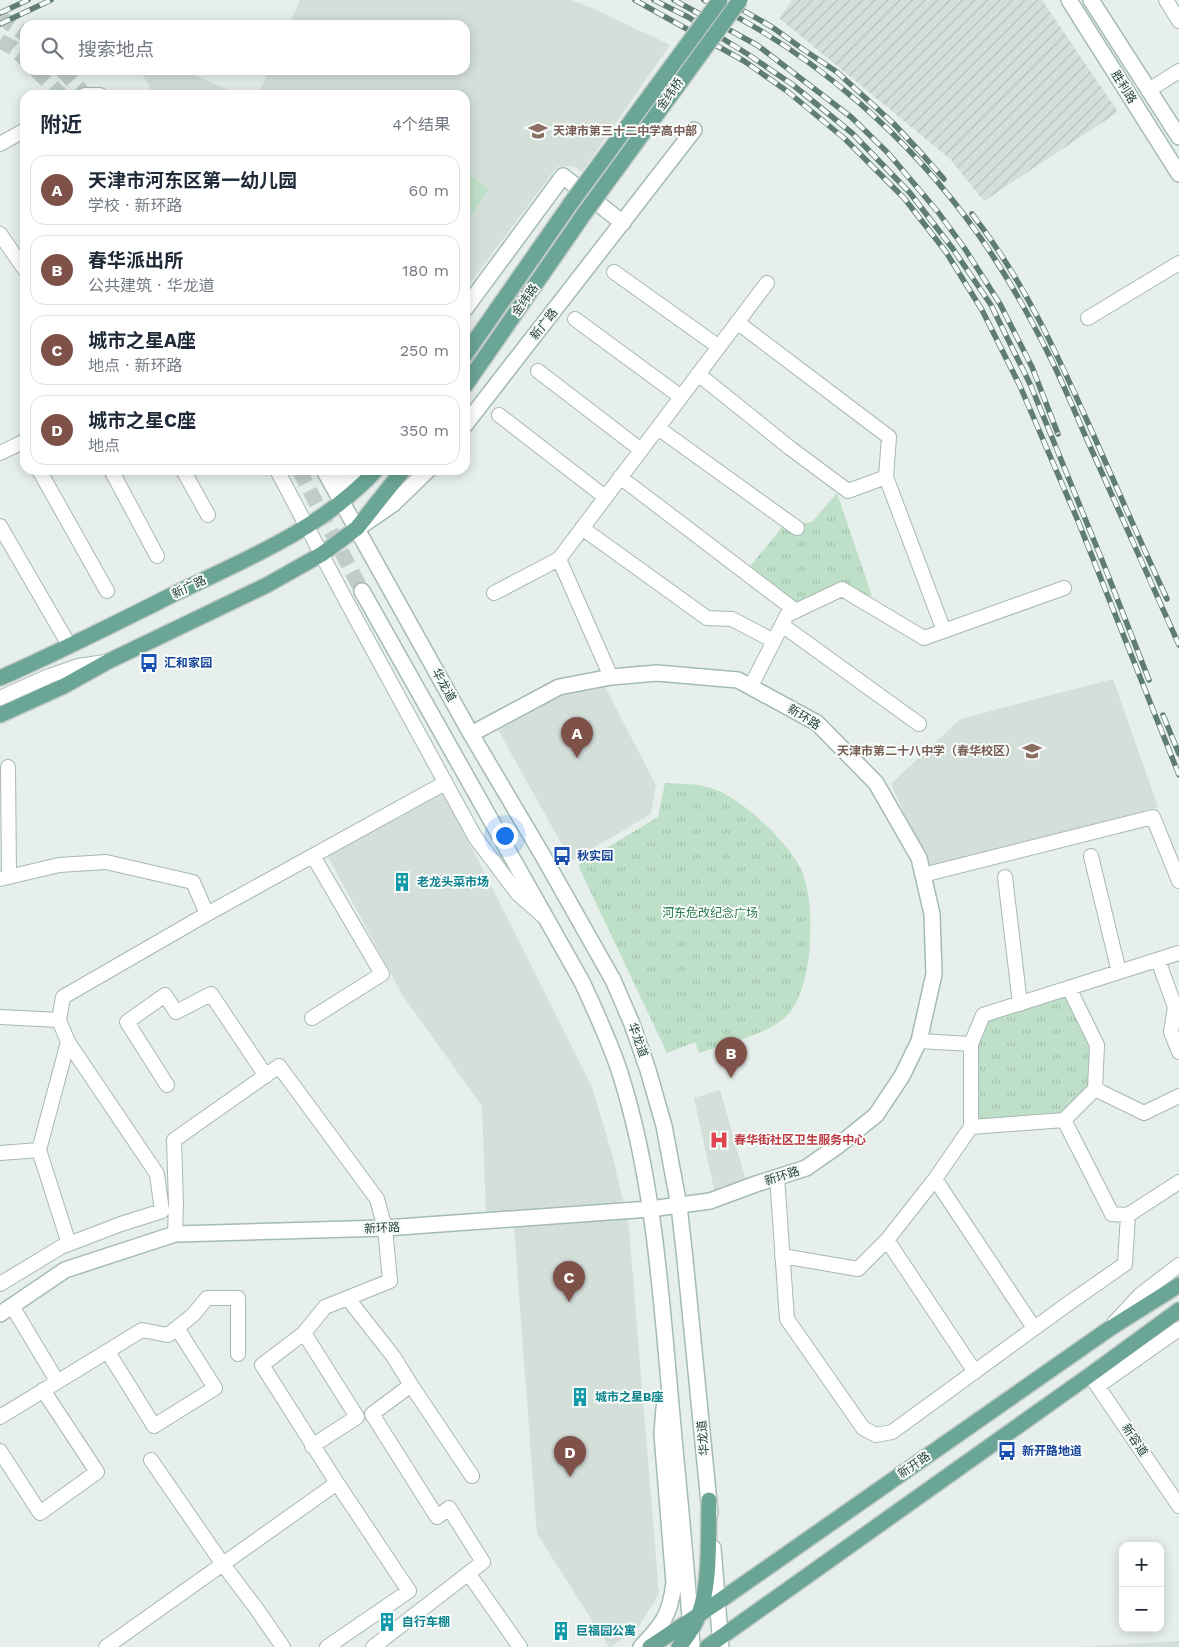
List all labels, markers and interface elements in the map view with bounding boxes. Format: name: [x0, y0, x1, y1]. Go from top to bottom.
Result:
search box: [20, 20, 470, 75]
icon: search: [38, 34, 66, 62]
text: 搜索地点: [78, 38, 154, 61]
street label: 胜利路: [1109, 68, 1139, 106]
street label: 金纬桥: [654, 75, 686, 113]
text: 附近: [40, 112, 82, 137]
text: 4个结果: [392, 115, 450, 134]
school or university icon: 天津市第三十二中学高中部: [527, 120, 549, 142]
place label: 天津市第三十二中学高中部: [553, 124, 697, 138]
text: 天津市河东区第一幼儿园: [88, 169, 297, 192]
text: A: [52, 181, 62, 200]
text: 60 m: [409, 181, 449, 200]
text: 学校 · 新环路: [88, 196, 183, 215]
text: 春华派出所: [88, 249, 183, 272]
text: B: [52, 261, 62, 280]
text: 180 m: [402, 261, 449, 280]
text: 公共建筑 · 华龙道: [88, 276, 215, 295]
street label: 金纬路: [509, 281, 541, 319]
street label: 新广路: [527, 306, 561, 342]
text: 城市之星A座: [88, 329, 196, 352]
text: C: [52, 341, 62, 360]
text: 250 m: [400, 341, 449, 360]
text: 地点 · 新环路: [88, 356, 183, 375]
text: 城市之星C座: [88, 409, 196, 432]
text: D: [51, 421, 63, 440]
text: 350 m: [400, 421, 449, 440]
text: 地点: [88, 436, 120, 455]
street label: 新广路: [170, 573, 208, 601]
bus stop icon: 汇和家园: [138, 652, 160, 674]
place label: 汇和家园: [164, 656, 212, 670]
street label: 华龙道: [429, 666, 459, 704]
street label: 新环路: [785, 702, 823, 732]
pin: A: [561, 717, 593, 758]
school or university icon: 天津市第二十八中学（春华校区）: [1021, 740, 1043, 762]
place label: 天津市第二十八中学（春华校区）: [837, 744, 1017, 758]
your location: [492, 823, 518, 849]
bus stop icon: 秋实园: [551, 845, 573, 867]
place label: 秋实园: [577, 849, 613, 863]
building icon: 老龙头菜市场: [391, 871, 413, 893]
place label: 老龙头菜市场: [417, 875, 489, 889]
park label: 河东危改纪念广场: [662, 906, 758, 920]
street label: 华龙道: [625, 1021, 651, 1059]
pin: B: [715, 1037, 747, 1078]
hospital icon: 春华街社区卫生服务中心: [708, 1129, 730, 1151]
place label: 春华街社区卫生服务中心: [734, 1133, 866, 1147]
street label: 新环路: [763, 1164, 801, 1188]
street label: 新环路: [364, 1220, 400, 1236]
pin: C: [553, 1261, 585, 1302]
building icon: 城市之星B座: [569, 1386, 591, 1408]
place label: 城市之星B座: [595, 1390, 663, 1404]
street label: 华龙道: [694, 1419, 712, 1457]
street label: 新容道: [1119, 1421, 1151, 1459]
pin: D: [554, 1436, 586, 1477]
bus stop icon: 新开路地道: [996, 1440, 1018, 1462]
place label: 新开路地道: [1022, 1444, 1082, 1458]
street label: 新开路: [895, 1449, 933, 1481]
map controls: [1119, 1542, 1164, 1632]
button: +: [1119, 1542, 1164, 1587]
button: −: [1119, 1587, 1164, 1632]
building icon: 自行车棚: [376, 1611, 398, 1633]
place label: 自行车棚: [402, 1615, 450, 1629]
building icon: 巨福园公寓: [550, 1620, 572, 1642]
place label: 巨福园公寓: [576, 1624, 636, 1638]

